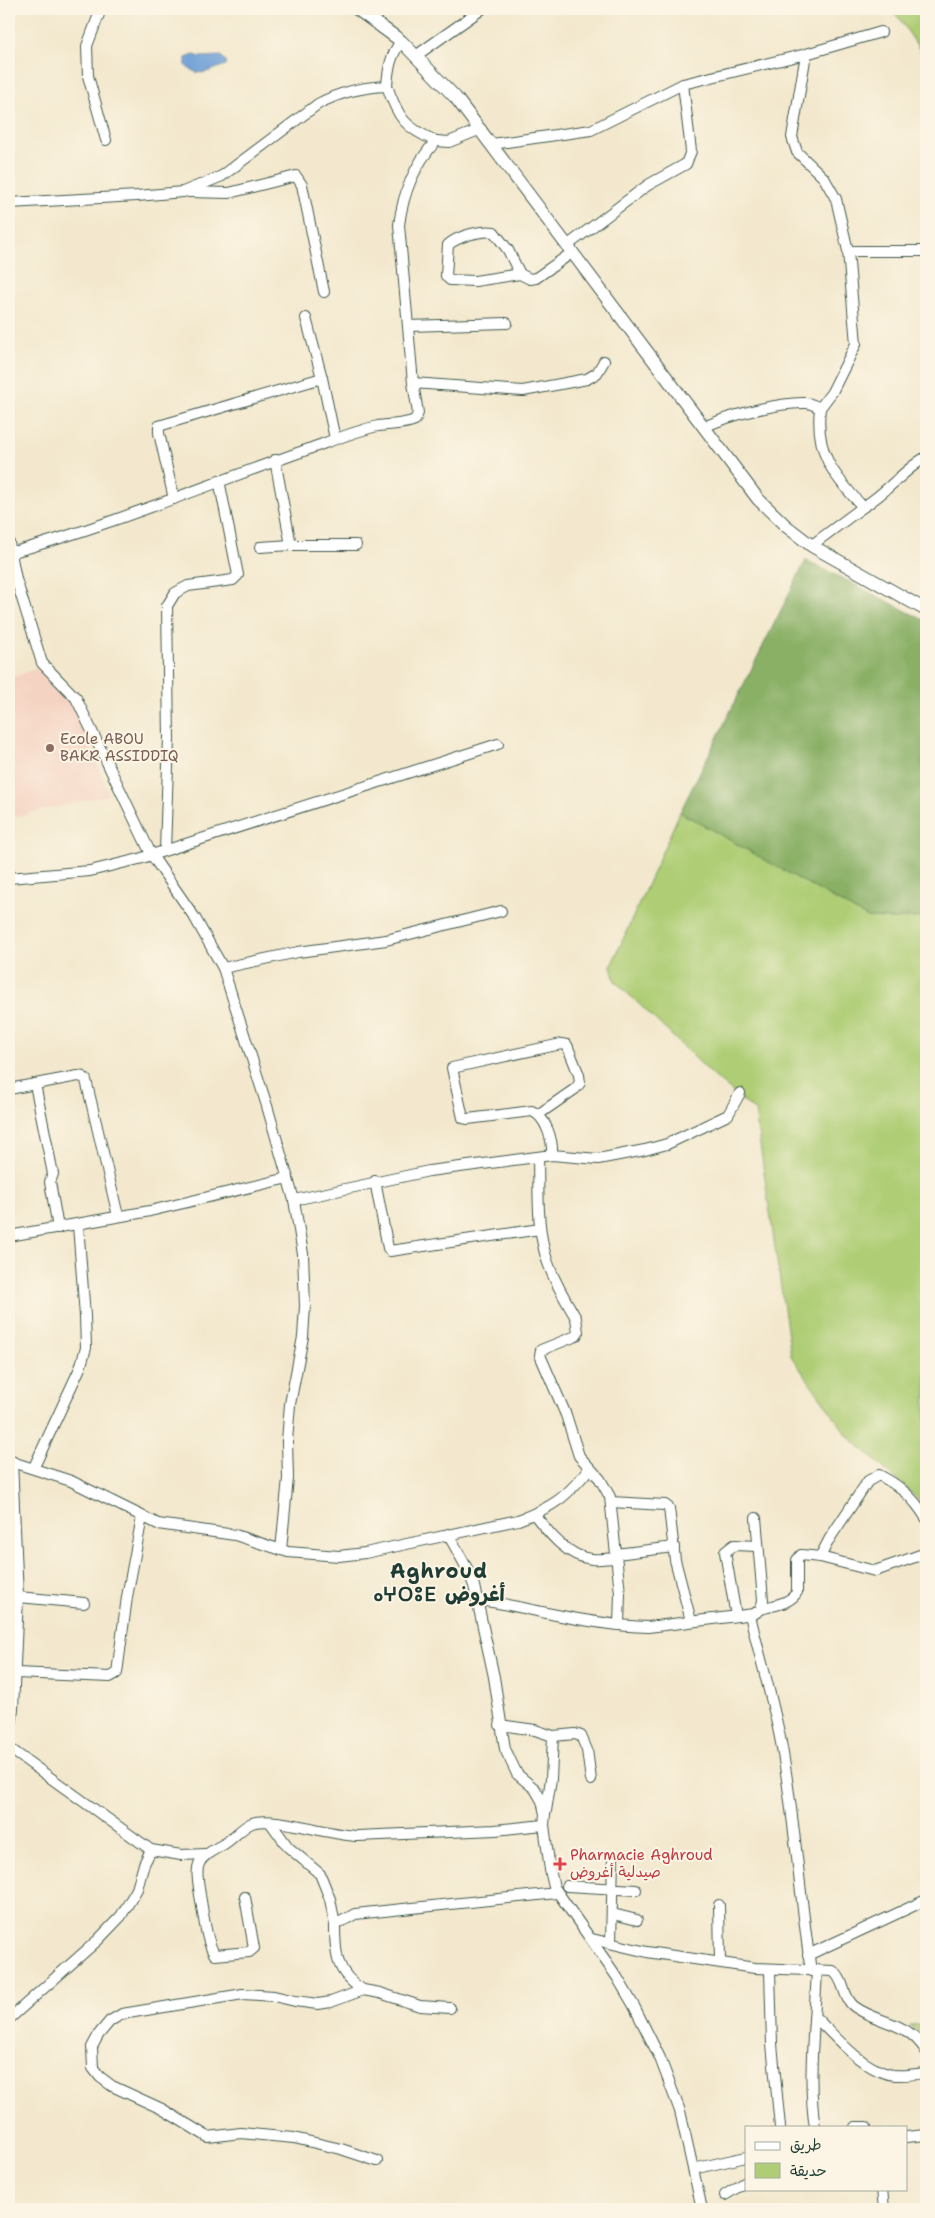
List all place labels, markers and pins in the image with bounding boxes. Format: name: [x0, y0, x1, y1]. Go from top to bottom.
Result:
place label: Ecole ABOU BAKR ASSIDDIQ: [60, 729, 179, 766]
marker: Ecole ABOU BAKR ASSIDDIQ: [44, 742, 56, 754]
place label: Pharmacie Aghroud صيدلية أغروض: [570, 1845, 713, 1882]
marker: Pharmacie Aghroud صيدلية أغروض: [554, 1858, 566, 1870]

